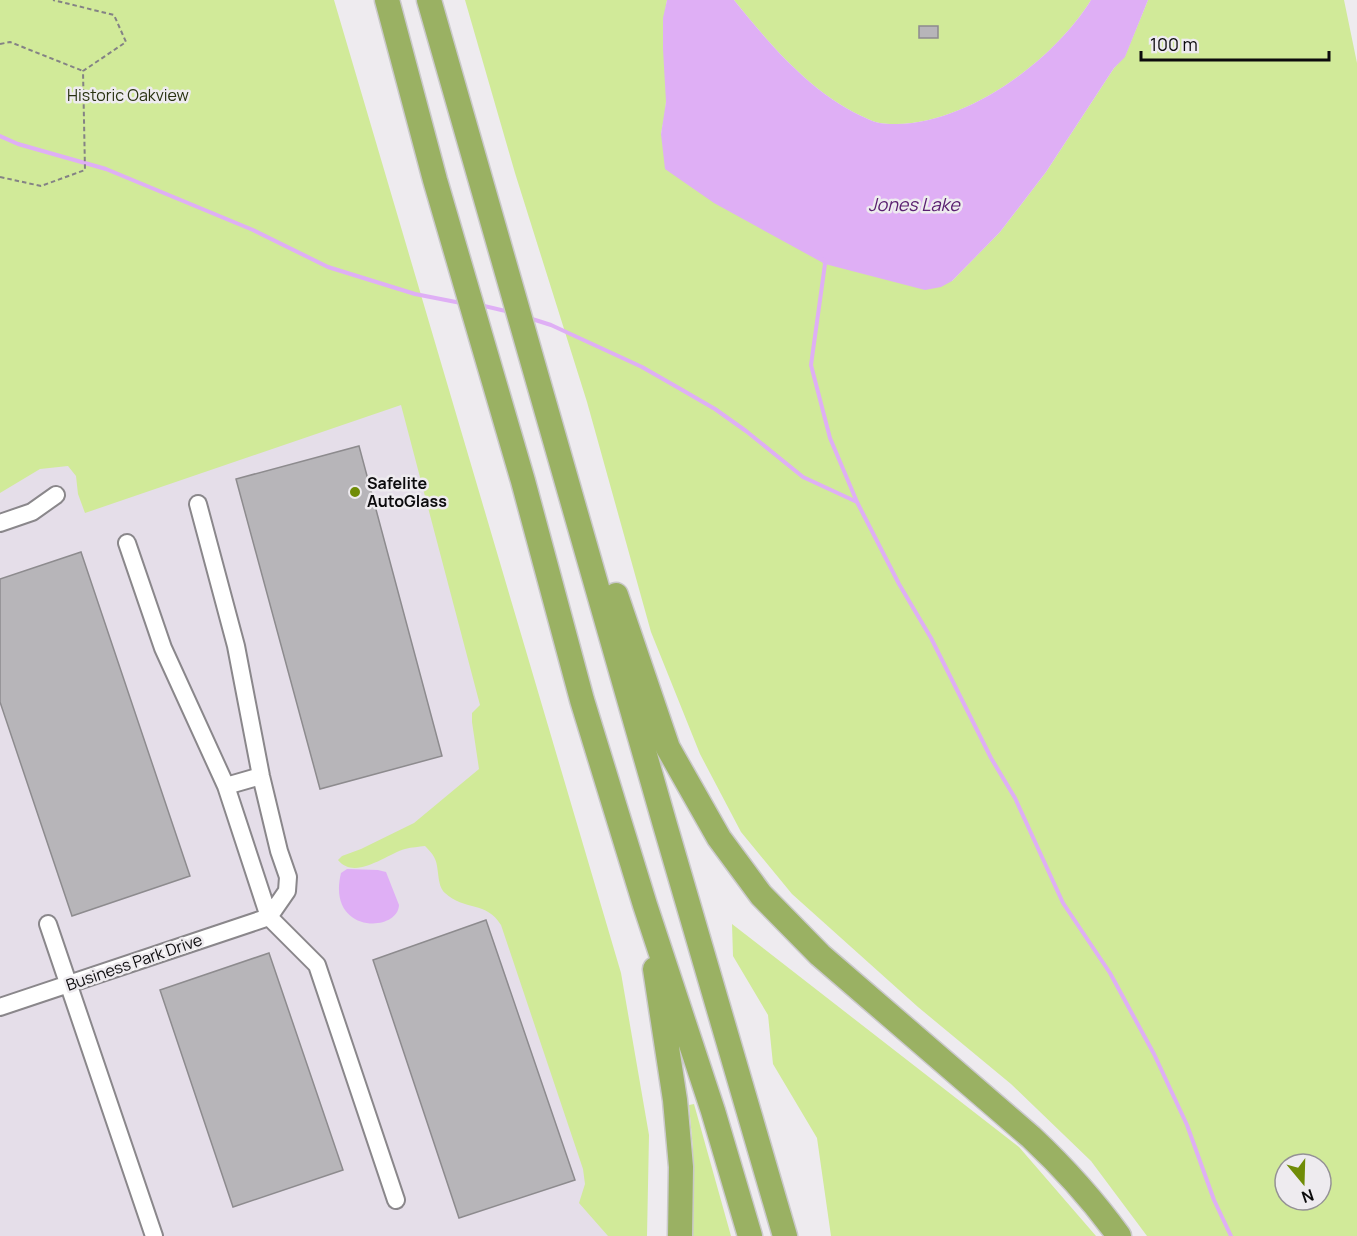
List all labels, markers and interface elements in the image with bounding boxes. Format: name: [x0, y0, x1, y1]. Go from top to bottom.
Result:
scale bar: [1141, 24, 1328, 62]
text: 100 m: [1150, 32, 1198, 56]
park label: Historic Oakview: [67, 84, 189, 106]
water label: Jones Lake: [868, 192, 961, 216]
place label: Safelite AutoGlass: [367, 472, 447, 512]
marker: Safelite AutoGlass: [348, 485, 362, 499]
street label: Business Park Drive: [63, 928, 205, 996]
north arrow: [1273, 1152, 1333, 1212]
text: N: [1299, 1184, 1317, 1208]

